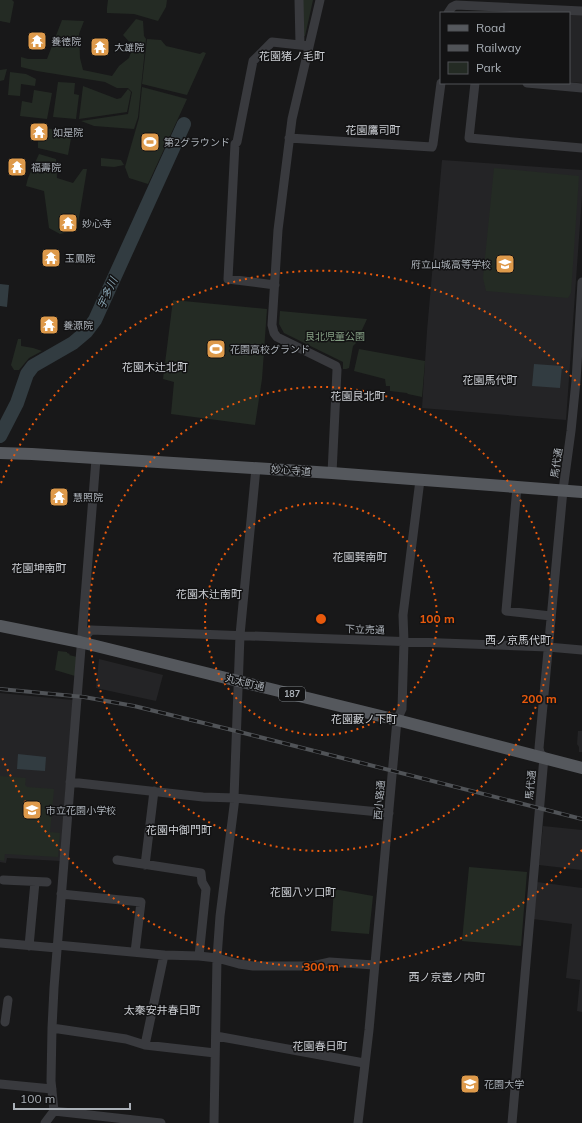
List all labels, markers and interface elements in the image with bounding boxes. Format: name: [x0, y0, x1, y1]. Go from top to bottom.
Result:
legend: [440, 12, 570, 84]
text: Road: [476, 20, 505, 35]
temple icon: 養徳院: [26, 30, 48, 52]
place label: 養徳院: [51, 35, 81, 48]
temple icon: 大雄院: [89, 36, 111, 58]
text: Railway: [476, 40, 522, 55]
place label: 大雄院: [114, 41, 144, 54]
district label: 花園猪ノ毛町: [259, 49, 325, 63]
text: Park: [476, 60, 502, 75]
temple icon: 如是院: [28, 121, 50, 143]
district label: 花園鷹司町: [346, 123, 401, 137]
place label: 如是院: [53, 126, 83, 139]
sports icon: 第2グラウンド: [139, 131, 161, 153]
place label: 第2グラウンド: [164, 136, 230, 149]
temple icon: 福壽院: [6, 156, 28, 178]
place label: 福壽院: [31, 161, 61, 174]
temple icon: 妙心寺: [57, 212, 79, 234]
place label: 妙心寺: [82, 217, 112, 230]
temple icon: 玉鳳院: [40, 247, 62, 269]
place label: 玉鳳院: [65, 252, 95, 265]
school or university icon: 府立山城高等学校: [494, 253, 516, 275]
place label: 府立山城高等学校: [411, 258, 491, 271]
water label: 宇多川: [94, 274, 121, 311]
temple icon: 養源院: [38, 314, 60, 336]
place label: 養源院: [63, 319, 93, 332]
park label: 艮北児童公園: [305, 330, 365, 343]
sports icon: 花園高校グランド: [205, 338, 227, 360]
place label: 花園高校グランド: [230, 343, 310, 356]
district label: 花園木辻北町: [122, 360, 188, 374]
district label: 花園馬代町: [463, 373, 518, 387]
district label: 花園艮北町: [331, 389, 386, 403]
street label: 馬代通: [548, 447, 565, 479]
street label: 妙心寺道: [271, 463, 311, 478]
temple icon: 慧照院: [48, 486, 70, 508]
place label: 慧照院: [73, 491, 103, 504]
district label: 花園巽南町: [333, 550, 388, 564]
district label: 花園坤南町: [12, 561, 67, 575]
district label: 花園木辻南町: [176, 587, 242, 601]
text: 100 m: [419, 611, 455, 626]
centre of rings: [314, 612, 328, 626]
street label: 下立売通: [345, 622, 385, 637]
district label: 西ノ京馬代町: [485, 633, 551, 647]
street label: 丸太町通: [224, 671, 266, 694]
road number: 187: [279, 687, 305, 701]
text: 200 m: [521, 691, 557, 706]
district label: 花園藪ノ下町: [331, 712, 397, 726]
street label: 馬代通: [522, 769, 539, 801]
street label: 西小路通: [371, 780, 388, 821]
school or university icon: 市立花園小学校: [21, 799, 43, 821]
place label: 市立花園小学校: [46, 804, 116, 817]
district label: 花園中御門町: [146, 823, 212, 837]
district label: 花園八ツ口町: [270, 885, 336, 899]
text: 300 m: [303, 959, 339, 974]
district label: 西ノ京壺ノ内町: [409, 970, 486, 984]
district label: 太秦安井春日町: [124, 1003, 201, 1017]
district label: 花園春日町: [293, 1039, 348, 1053]
school or university icon: 花園大学: [459, 1073, 481, 1095]
place label: 花園大学: [484, 1078, 524, 1091]
scale bar: [14, 1085, 130, 1111]
text: 100 m: [20, 1091, 55, 1106]

